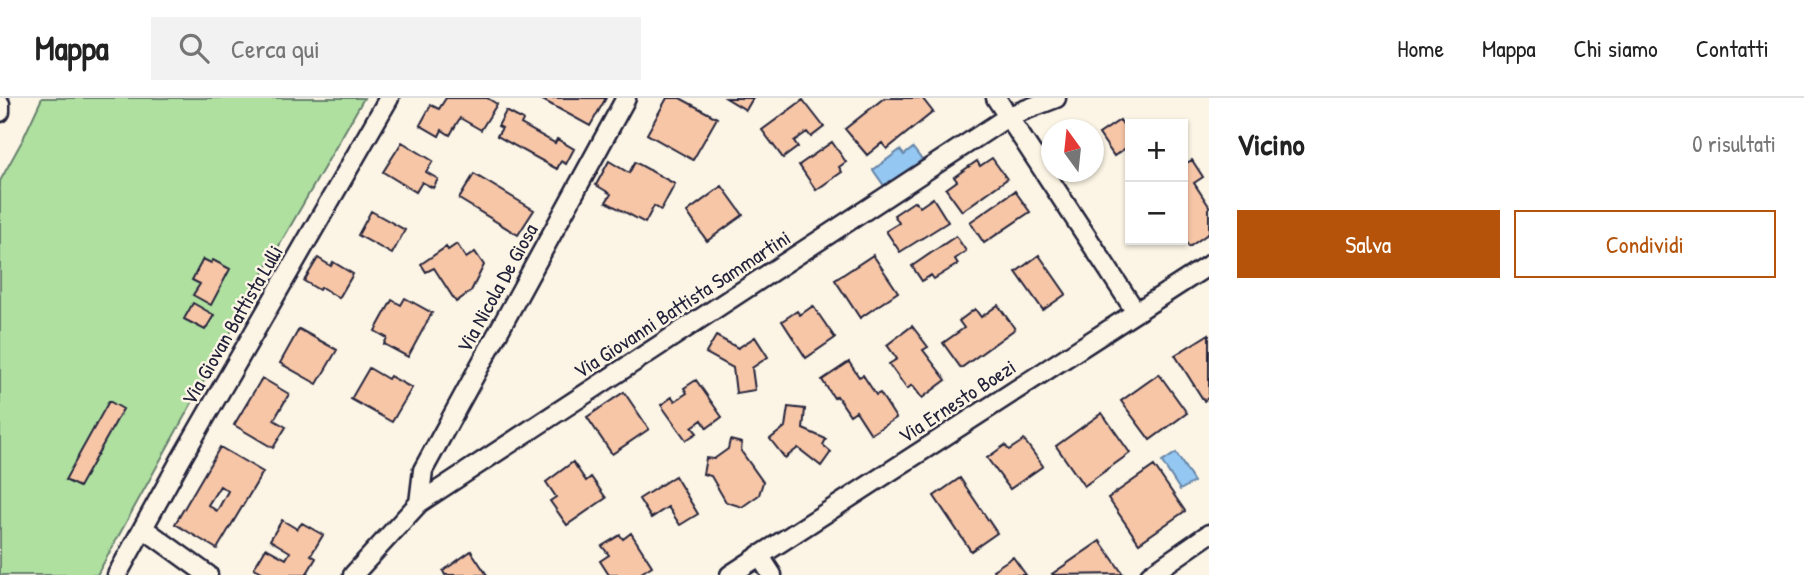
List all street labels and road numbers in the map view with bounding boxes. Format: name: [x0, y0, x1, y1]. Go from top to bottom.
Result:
street label: Via Nicola De Giosa: [450, 218, 544, 358]
street label: Via Giovanni Battista Sammartini: [568, 223, 796, 385]
street label: Via Giovan Battista Lulli: [174, 240, 290, 410]
street label: Via Ernesto Boezi: [893, 352, 1021, 450]

